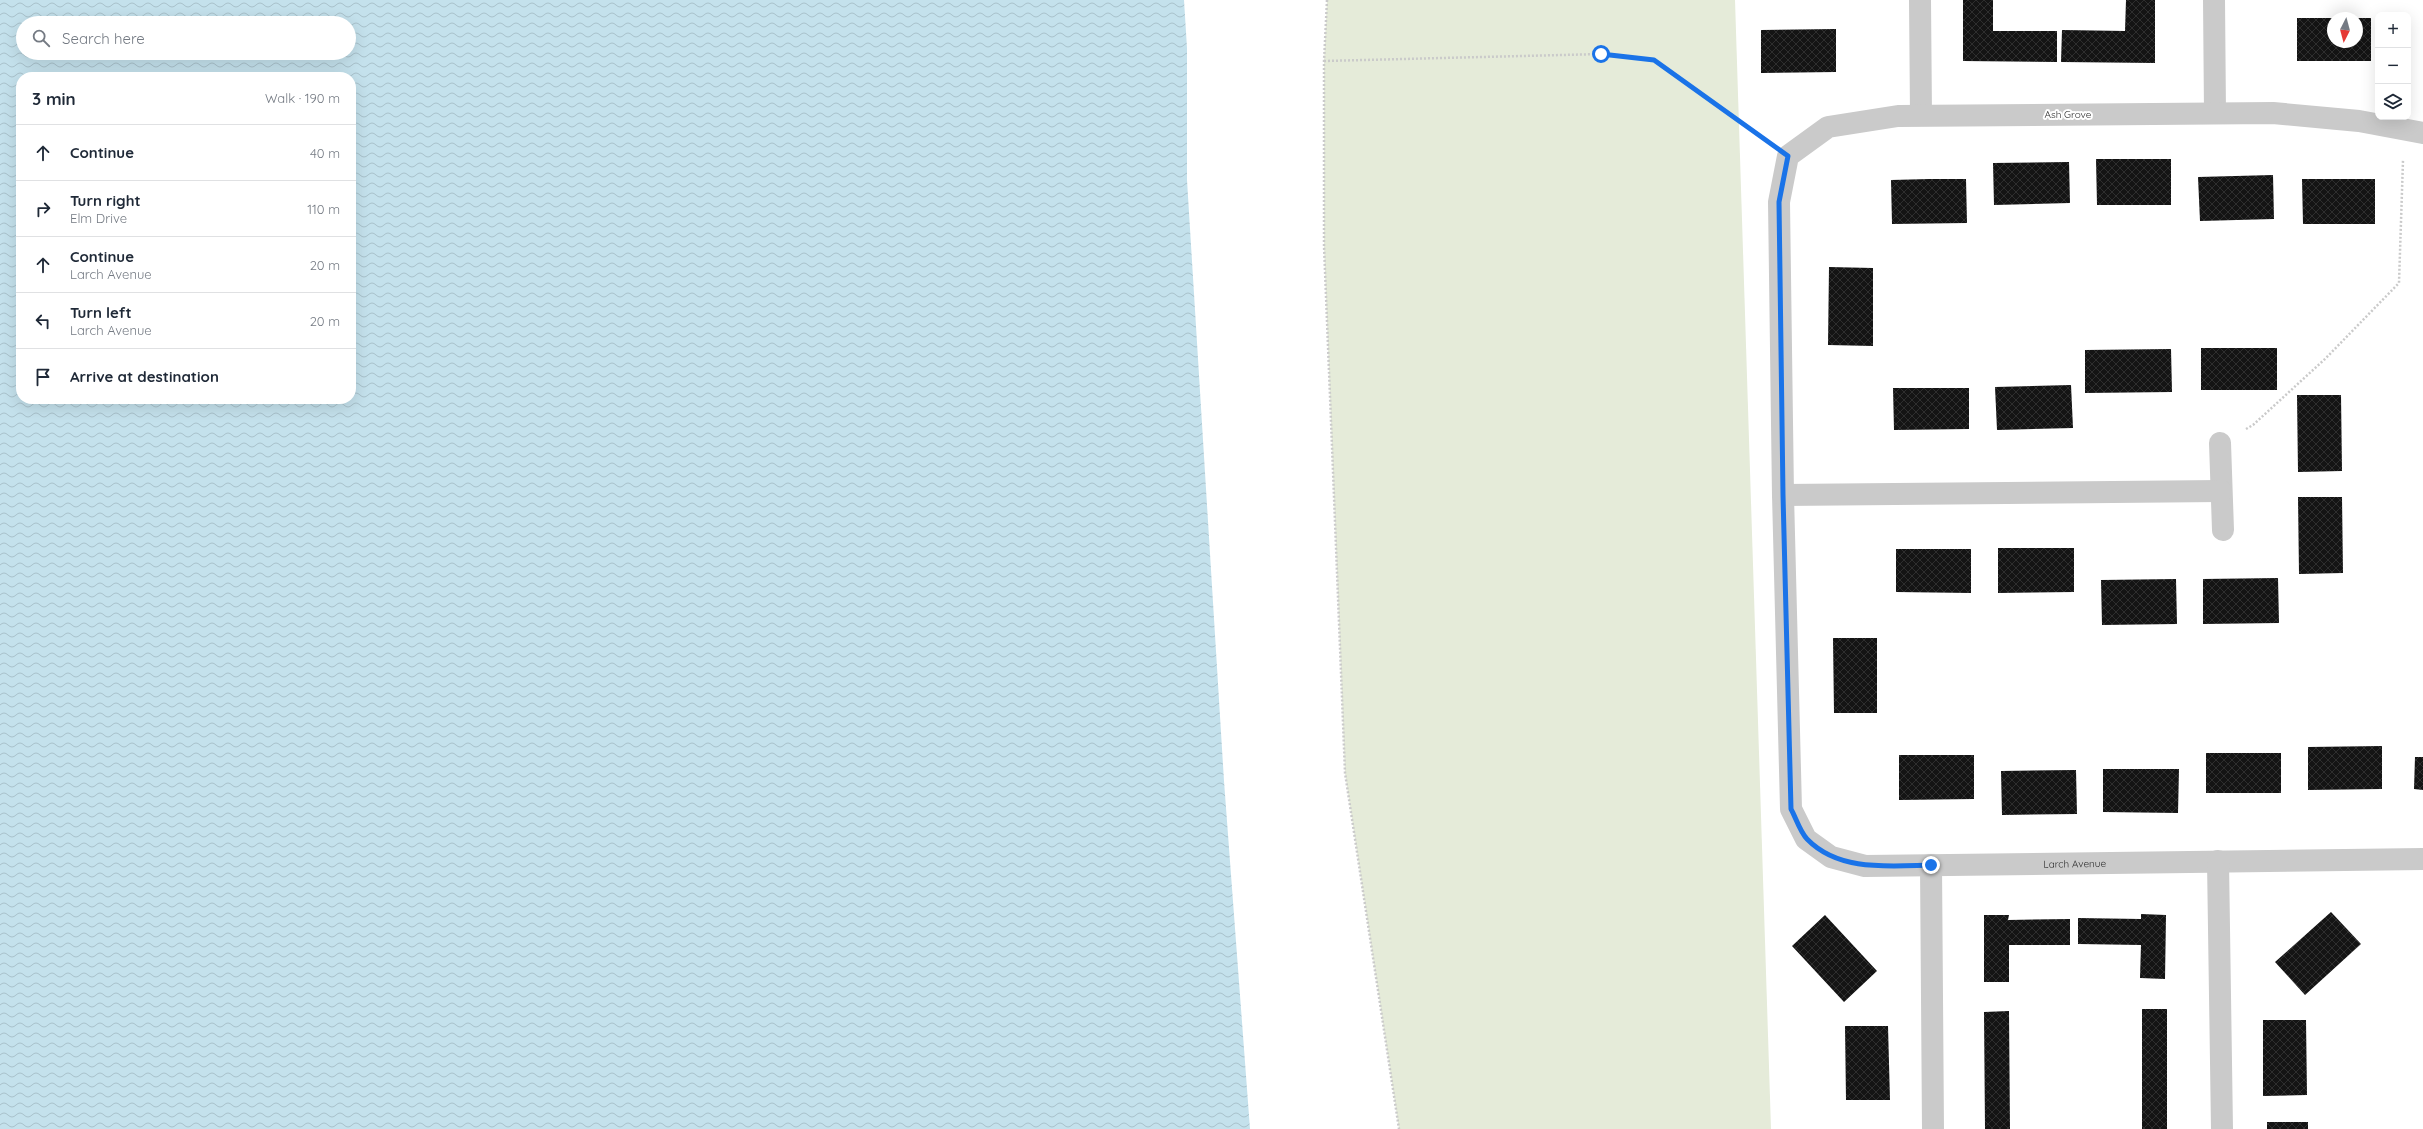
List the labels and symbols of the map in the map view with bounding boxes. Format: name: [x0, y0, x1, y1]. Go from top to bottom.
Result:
north arrow: [2327, 12, 2363, 48]
route start: [1592, 45, 1610, 63]
street label: Ash Grove: [2044, 108, 2092, 121]
route end: [1922, 856, 1940, 874]
street label: Larch Avenue: [2043, 856, 2107, 870]

